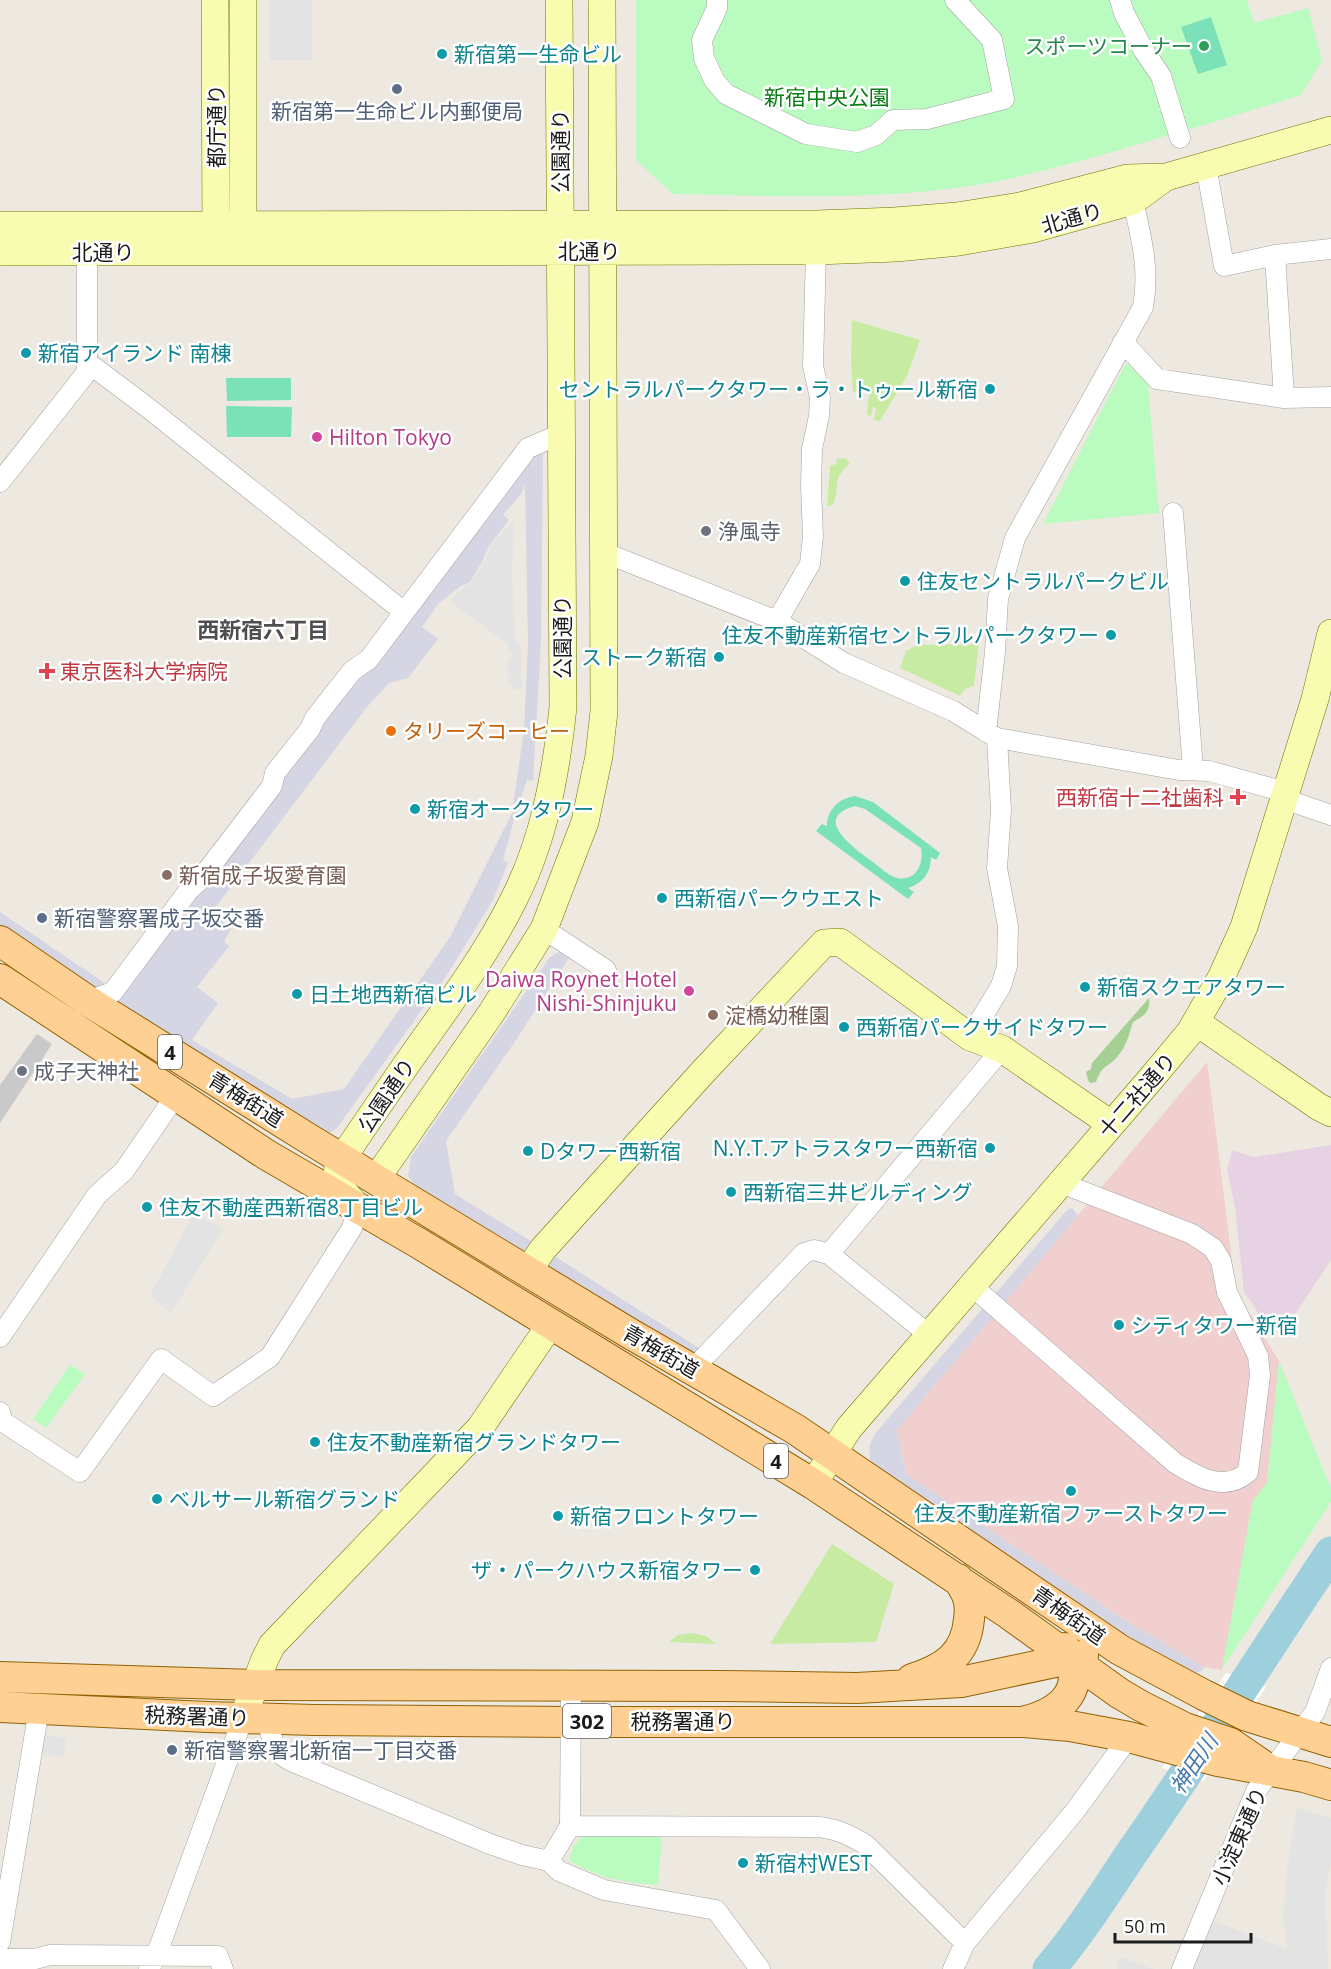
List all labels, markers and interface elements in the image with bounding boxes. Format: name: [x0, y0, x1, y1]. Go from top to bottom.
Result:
place label: スポーツコーナー: [1024, 32, 1192, 60]
marker: スポーツコーナー: [1197, 39, 1211, 53]
place label: 新宿第一生命ビル: [454, 40, 622, 68]
marker: 新宿第一生命ビル: [435, 47, 449, 61]
marker: 新宿第一生命ビル内郵便局: [390, 82, 404, 96]
park label: 新宿中央公園: [764, 83, 890, 111]
street label: 都庁通り: [202, 84, 230, 168]
place label: 新宿第一生命ビル内郵便局: [271, 97, 523, 125]
street label: 公園通り: [546, 109, 574, 193]
street label: 北通り: [1038, 196, 1106, 240]
street label: 北通り: [558, 237, 621, 265]
street label: 北通り: [72, 238, 135, 266]
place label: 新宿アイランド 南棟: [38, 339, 231, 367]
marker: 新宿アイランド 南棟: [19, 346, 33, 360]
place label: セントラルパークタワー・ラ・トゥール新宿: [559, 375, 978, 403]
marker: セントラルパークタワー・ラ・トゥール新宿: [983, 382, 997, 396]
place label: Hilton Tokyo: [329, 423, 452, 451]
marker: Hilton Tokyo: [310, 430, 324, 444]
place label: 浄風寺: [718, 517, 781, 545]
marker: 浄風寺: [699, 524, 713, 538]
place label: 住友セントラルパークビル: [917, 567, 1169, 595]
marker: 住友セントラルパークビル: [898, 574, 912, 588]
street label: 公園通り: [548, 595, 576, 679]
district label: 西新宿六丁目: [197, 614, 329, 644]
place label: 住友不動産新宿セントラルパークタワー: [722, 621, 1099, 649]
marker: 住友不動産新宿セントラルパークタワー: [1104, 628, 1118, 642]
place label: ストーク新宿: [581, 643, 707, 671]
marker: ストーク新宿: [712, 650, 726, 664]
place label: 東京医科大学病院: [60, 657, 228, 685]
marker: 東京医科大学病院: [38, 662, 56, 680]
place label: タリーズコーヒー: [403, 717, 570, 745]
marker: タリーズコーヒー: [384, 724, 398, 738]
place label: 西新宿十二社歯科: [1056, 783, 1224, 811]
marker: 西新宿十二社歯科: [1229, 788, 1247, 806]
place label: 新宿オークタワー: [427, 795, 594, 823]
marker: 新宿オークタワー: [408, 802, 422, 816]
place label: 新宿成子坂愛育園: [179, 861, 347, 889]
marker: 新宿成子坂愛育園: [160, 868, 174, 882]
place label: 西新宿パークウエスト: [674, 884, 884, 912]
marker: 西新宿パークウエスト: [655, 891, 669, 905]
place label: 新宿警察署成子坂交番: [54, 904, 264, 932]
marker: 新宿警察署成子坂交番: [35, 911, 49, 925]
place label: Daiwa Roynet Hotel Nishi-Shinjuku: [485, 965, 677, 1017]
place label: 新宿スクエアタワー: [1097, 973, 1286, 1001]
place label: 日土地西新宿ビル: [309, 980, 477, 1008]
marker: 新宿スクエアタワー: [1078, 980, 1092, 994]
marker: Daiwa Roynet Hotel Nishi-Shinjuku: [682, 984, 696, 998]
marker: 日土地西新宿ビル: [290, 987, 304, 1001]
place label: 淀橋幼稚園: [725, 1001, 830, 1029]
marker: 淀橋幼稚園: [706, 1008, 720, 1022]
place label: 西新宿パークサイドタワー: [856, 1013, 1108, 1041]
marker: 西新宿パークサイドタワー: [837, 1020, 851, 1034]
road number: 4: [158, 1035, 182, 1069]
street label: 十二社通り: [1092, 1046, 1182, 1144]
street label: 公園通り: [351, 1052, 421, 1138]
place label: 成子天神社: [34, 1057, 139, 1085]
marker: 成子天神社: [15, 1064, 29, 1078]
street label: 青梅街道: [203, 1065, 289, 1133]
place label: N.Y.T.アトラスタワー西新宿: [713, 1134, 978, 1162]
place label: Dタワー西新宿: [540, 1137, 681, 1165]
marker: N.Y.T.アトラスタワー西新宿: [983, 1141, 997, 1155]
marker: Dタワー西新宿: [521, 1144, 535, 1158]
place label: 西新宿三井ビルディング: [743, 1178, 973, 1206]
marker: 西新宿三井ビルディング: [724, 1185, 738, 1199]
place label: 住友不動産西新宿8丁目ビル: [159, 1193, 423, 1221]
marker: 住友不動産西新宿8丁目ビル: [140, 1200, 154, 1214]
place label: シティタワー新宿: [1131, 1311, 1298, 1339]
street label: 青梅街道: [618, 1318, 704, 1384]
marker: シティタワー新宿: [1112, 1318, 1126, 1332]
place label: 住友不動産新宿グランドタワー: [327, 1428, 621, 1456]
marker: 住友不動産新宿グランドタワー: [308, 1435, 322, 1449]
road number: 4: [764, 1444, 788, 1478]
marker: 住友不動産新宿ファーストタワー: [1064, 1484, 1078, 1498]
place label: ベルサール新宿グランド: [169, 1485, 400, 1513]
marker: ベルサール新宿グランド: [150, 1492, 164, 1506]
place label: 住友不動産新宿ファーストタワー: [914, 1499, 1228, 1527]
place label: 新宿フロントタワー: [570, 1502, 759, 1530]
marker: 新宿フロントタワー: [551, 1509, 565, 1523]
place label: ザ・パークハウス新宿タワー: [471, 1556, 743, 1584]
marker: ザ・パークハウス新宿タワー: [748, 1563, 762, 1577]
street label: 青梅街道: [1027, 1579, 1111, 1651]
street label: 税務署通り: [144, 1700, 250, 1732]
road number: 302: [563, 1704, 611, 1738]
street label: 税務署通り: [631, 1707, 736, 1735]
water label: 神田川: [1162, 1726, 1225, 1799]
place label: 新宿警察署北新宿一丁目交番: [184, 1736, 457, 1764]
marker: 新宿警察署北新宿一丁目交番: [165, 1743, 179, 1757]
street label: 小淀東通り: [1205, 1782, 1273, 1890]
place label: 新宿村WEST: [755, 1849, 873, 1877]
marker: 新宿村WEST: [736, 1856, 750, 1870]
scale bar: [1115, 1906, 1252, 1944]
text: 50 m: [1124, 1914, 1166, 1938]

